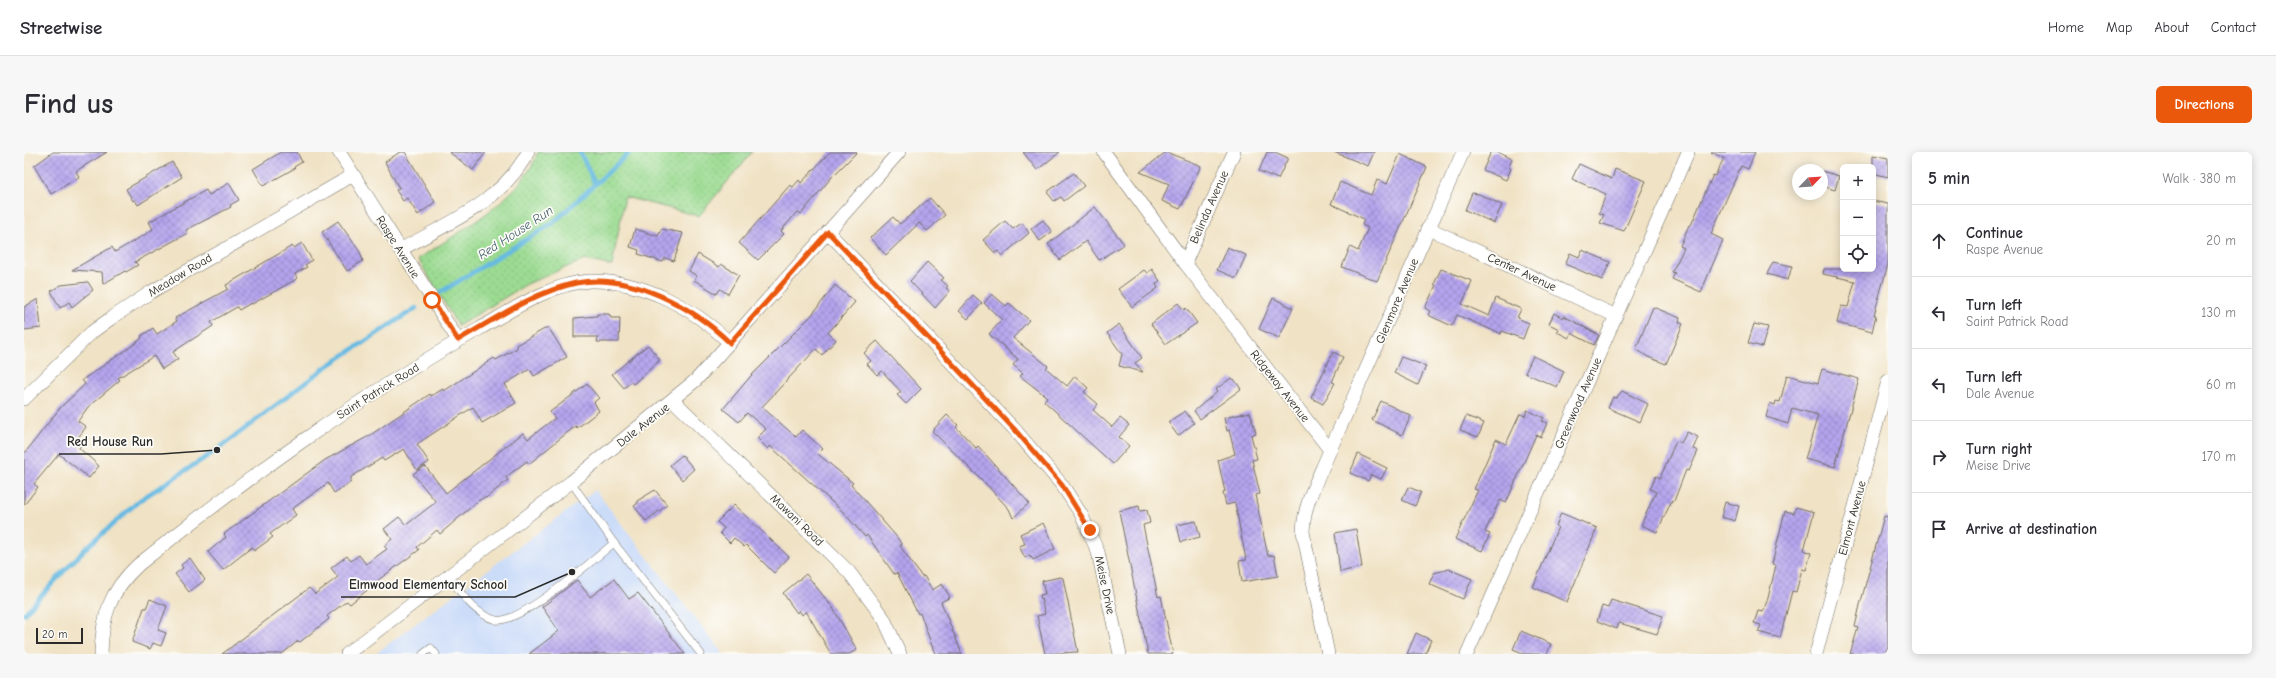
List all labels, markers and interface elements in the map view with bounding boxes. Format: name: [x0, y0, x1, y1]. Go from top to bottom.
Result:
text: Streetwise: [20, 17, 102, 39]
text: Home: [2048, 19, 2084, 36]
text: Map: [2106, 19, 2132, 36]
text: About: [2154, 19, 2189, 36]
text: Contact: [2211, 19, 2256, 36]
button: Directions: [2156, 86, 2252, 123]
text: Find us: [24, 88, 113, 120]
north arrow: [1792, 164, 1828, 200]
map controls: [1840, 164, 1876, 272]
button: +: [1840, 164, 1876, 200]
street label: Belinda Avenue: [1187, 168, 1231, 246]
text: 5 min: [1928, 169, 1970, 188]
text: Walk · 380 m: [2163, 171, 2236, 186]
button: −: [1840, 200, 1876, 236]
water label: Red House Run: [475, 203, 556, 262]
street label: Raspe Avenue: [373, 213, 423, 281]
text: Continue: [1966, 224, 2023, 242]
icon: ahead: [1928, 230, 1950, 252]
text: 20 m: [2206, 233, 2236, 248]
button: locate: [1840, 236, 1876, 272]
text: Raspe Avenue: [1966, 242, 2043, 257]
street label: Meadow Road: [146, 250, 214, 300]
street label: Center Avenue: [1485, 250, 1559, 294]
street label: Glenmore Avenue: [1373, 256, 1421, 346]
route start: [423, 291, 441, 309]
text: Turn left: [1966, 296, 2022, 314]
icon: left: [1928, 302, 1950, 324]
text: 130 m: [2201, 305, 2236, 320]
text: Saint Patrick Road: [1966, 314, 2068, 329]
street label: Ridgeway Avenue: [1247, 347, 1313, 425]
street label: Greenwood Avenue: [1552, 355, 1604, 451]
street label: Saint Patrick Road: [334, 360, 422, 422]
text: Turn left: [1966, 368, 2022, 386]
icon: left: [1928, 374, 1950, 396]
text: 60 m: [2206, 377, 2236, 392]
text: Dale Avenue: [1966, 386, 2034, 401]
street label: Dale Avenue: [614, 400, 672, 450]
callout: Red House Run: [59, 429, 161, 454]
text: Red House Run: [67, 434, 153, 449]
text: Turn right: [1966, 440, 2032, 458]
icon: right: [1928, 446, 1950, 468]
text: 170 m: [2202, 449, 2236, 464]
text: Meise Drive: [1966, 458, 2031, 473]
street label: Elmont Avenue: [1835, 479, 1869, 557]
street label: Mawani Road: [767, 491, 827, 549]
icon: arrive: [1928, 518, 1950, 540]
text: Arrive at destination: [1966, 520, 2097, 538]
route end: [1081, 521, 1099, 539]
street label: Meise Drive: [1092, 554, 1118, 616]
callout: Elmwood Elementary School: [341, 572, 515, 597]
text: Elmwood Elementary School: [349, 577, 507, 592]
scale bar: [36, 626, 83, 645]
text: 20 m: [42, 628, 67, 641]

